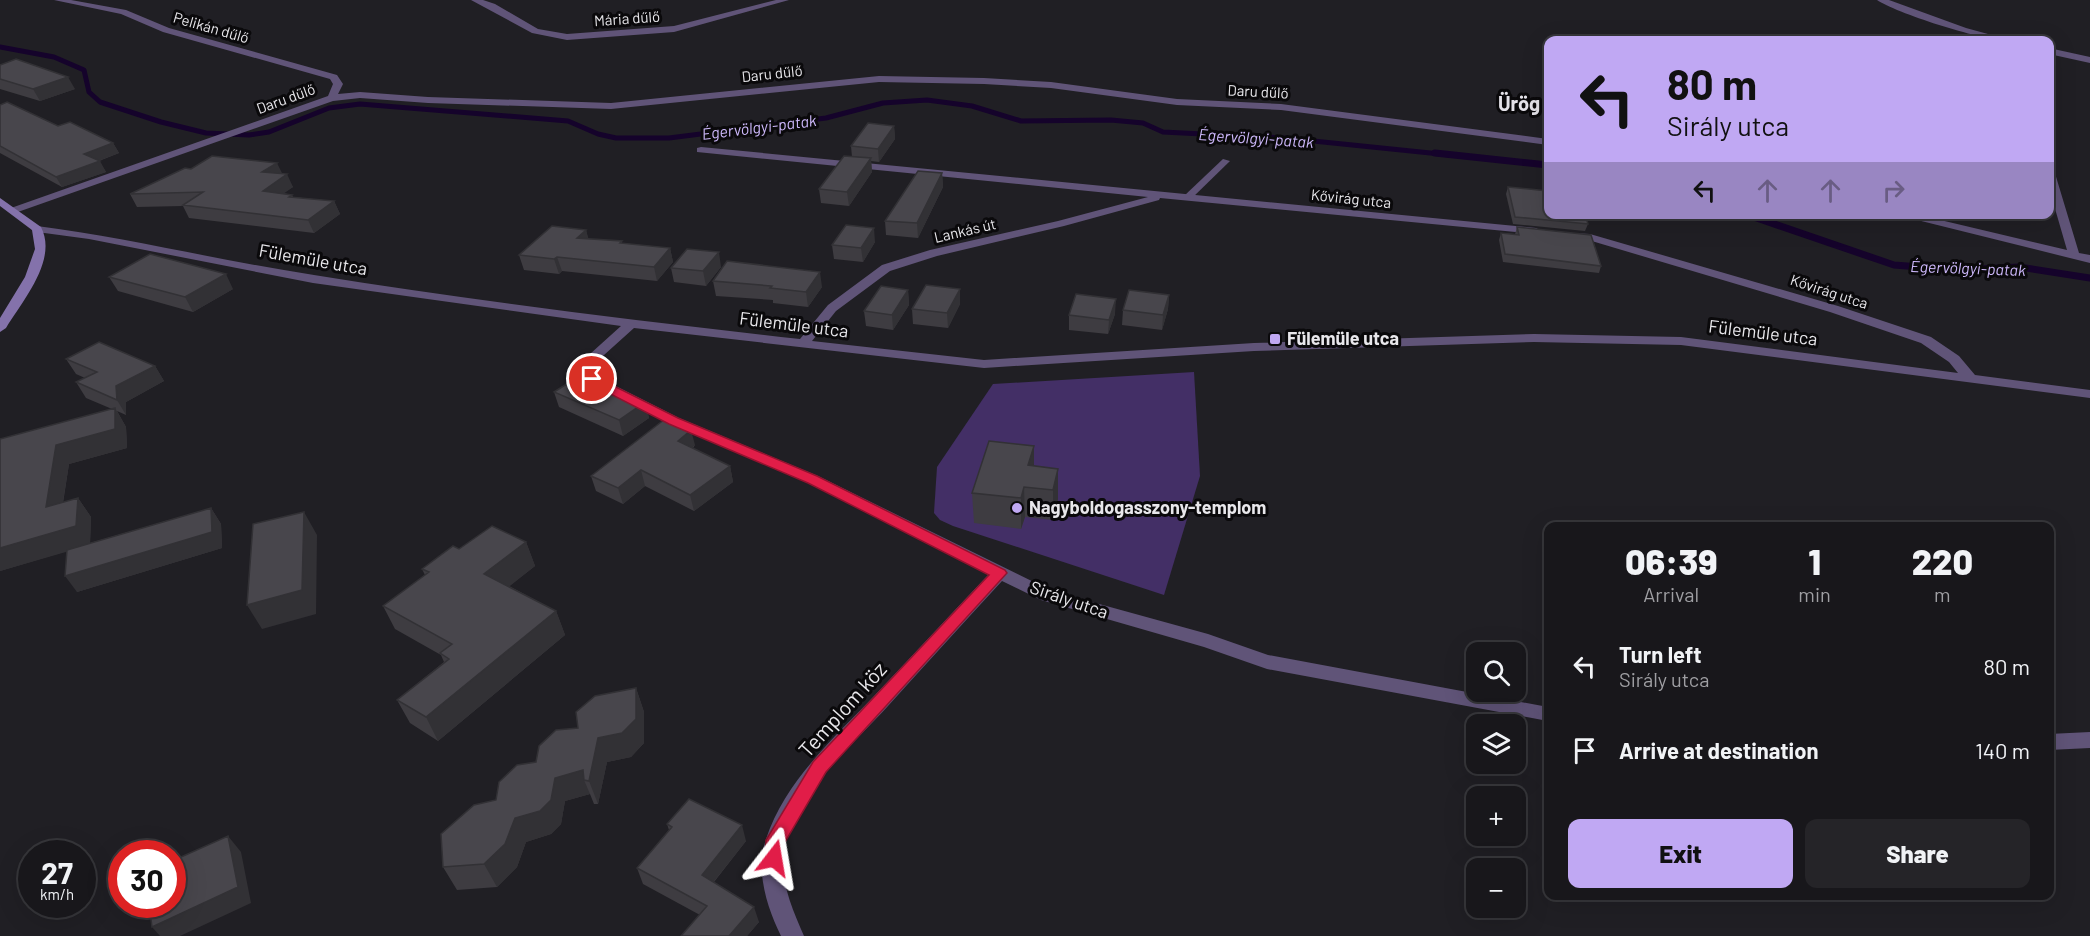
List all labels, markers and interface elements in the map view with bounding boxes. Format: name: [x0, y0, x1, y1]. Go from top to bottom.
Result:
street label: Mária dűlő: [593, 7, 661, 29]
street label: Pelikán dűlő: [171, 8, 251, 46]
text: 80 m: [1667, 58, 1757, 108]
icon: left: [1568, 60, 1646, 138]
street label: Daru dűlő: [741, 61, 803, 85]
street label: Daru dűlő: [254, 79, 317, 117]
street label: Daru dűlő: [1227, 80, 1289, 102]
district label: Ürög: [1498, 91, 1540, 115]
text: Sirály utca: [1667, 109, 1789, 141]
water label: Égervölgyi-patak: [700, 110, 818, 143]
water label: Égervölgyi-patak: [1198, 124, 1315, 151]
icon: left: [1688, 174, 1721, 207]
icon: ahead: [1751, 174, 1784, 207]
icon: ahead: [1814, 174, 1847, 207]
icon: right: [1877, 174, 1910, 207]
street label: Kővirág utca: [1310, 185, 1392, 211]
street label: Lankás út: [932, 214, 998, 246]
street label: Fülemüle utca: [257, 239, 369, 279]
water label: Égervölgyi-patak: [1910, 256, 2026, 279]
street label: Kővirág utca: [1788, 270, 1870, 312]
street label: Fülemüle utca: [738, 306, 850, 342]
street label: Fülemüle utca: [1707, 314, 1819, 350]
place label: Fülemüle utca: [1287, 327, 1399, 349]
marker: Fülemüle utca: [1268, 332, 1282, 346]
pin: [566, 353, 617, 404]
icon: arrive: [575, 362, 608, 395]
place label: Nagyboldogasszony-templom: [1029, 496, 1266, 518]
marker: Nagyboldogasszony-templom: [1010, 501, 1024, 515]
text: 06:39: [1625, 539, 1717, 582]
text: 1: [1808, 539, 1821, 582]
text: 220: [1912, 539, 1973, 582]
street label: Sirály utca: [1027, 575, 1111, 623]
text: Arrival: [1643, 582, 1699, 606]
text: min: [1798, 582, 1831, 606]
text: m: [1934, 582, 1951, 606]
text: Turn left: [1619, 641, 1702, 667]
map controls: [1466, 642, 1526, 918]
button: search: [1466, 642, 1526, 702]
icon: left: [1568, 650, 1601, 683]
text: 80 m: [1984, 653, 2030, 679]
street label: Templom köz: [793, 656, 891, 762]
text: Sirály utca: [1619, 667, 1709, 691]
button: layers: [1466, 714, 1526, 774]
icon: arrive: [1568, 734, 1601, 767]
text: Arrive at destination: [1619, 737, 1818, 763]
text: 140 m: [1975, 737, 2030, 763]
button: +: [1466, 786, 1526, 846]
button: Exit: [1568, 819, 1793, 888]
button: Share: [1805, 819, 2030, 888]
position arrow: [742, 826, 806, 890]
speed limit sign: 30: [108, 840, 186, 918]
text: 27: [41, 854, 73, 890]
button: −: [1466, 858, 1526, 918]
text: km/h: [40, 885, 74, 903]

